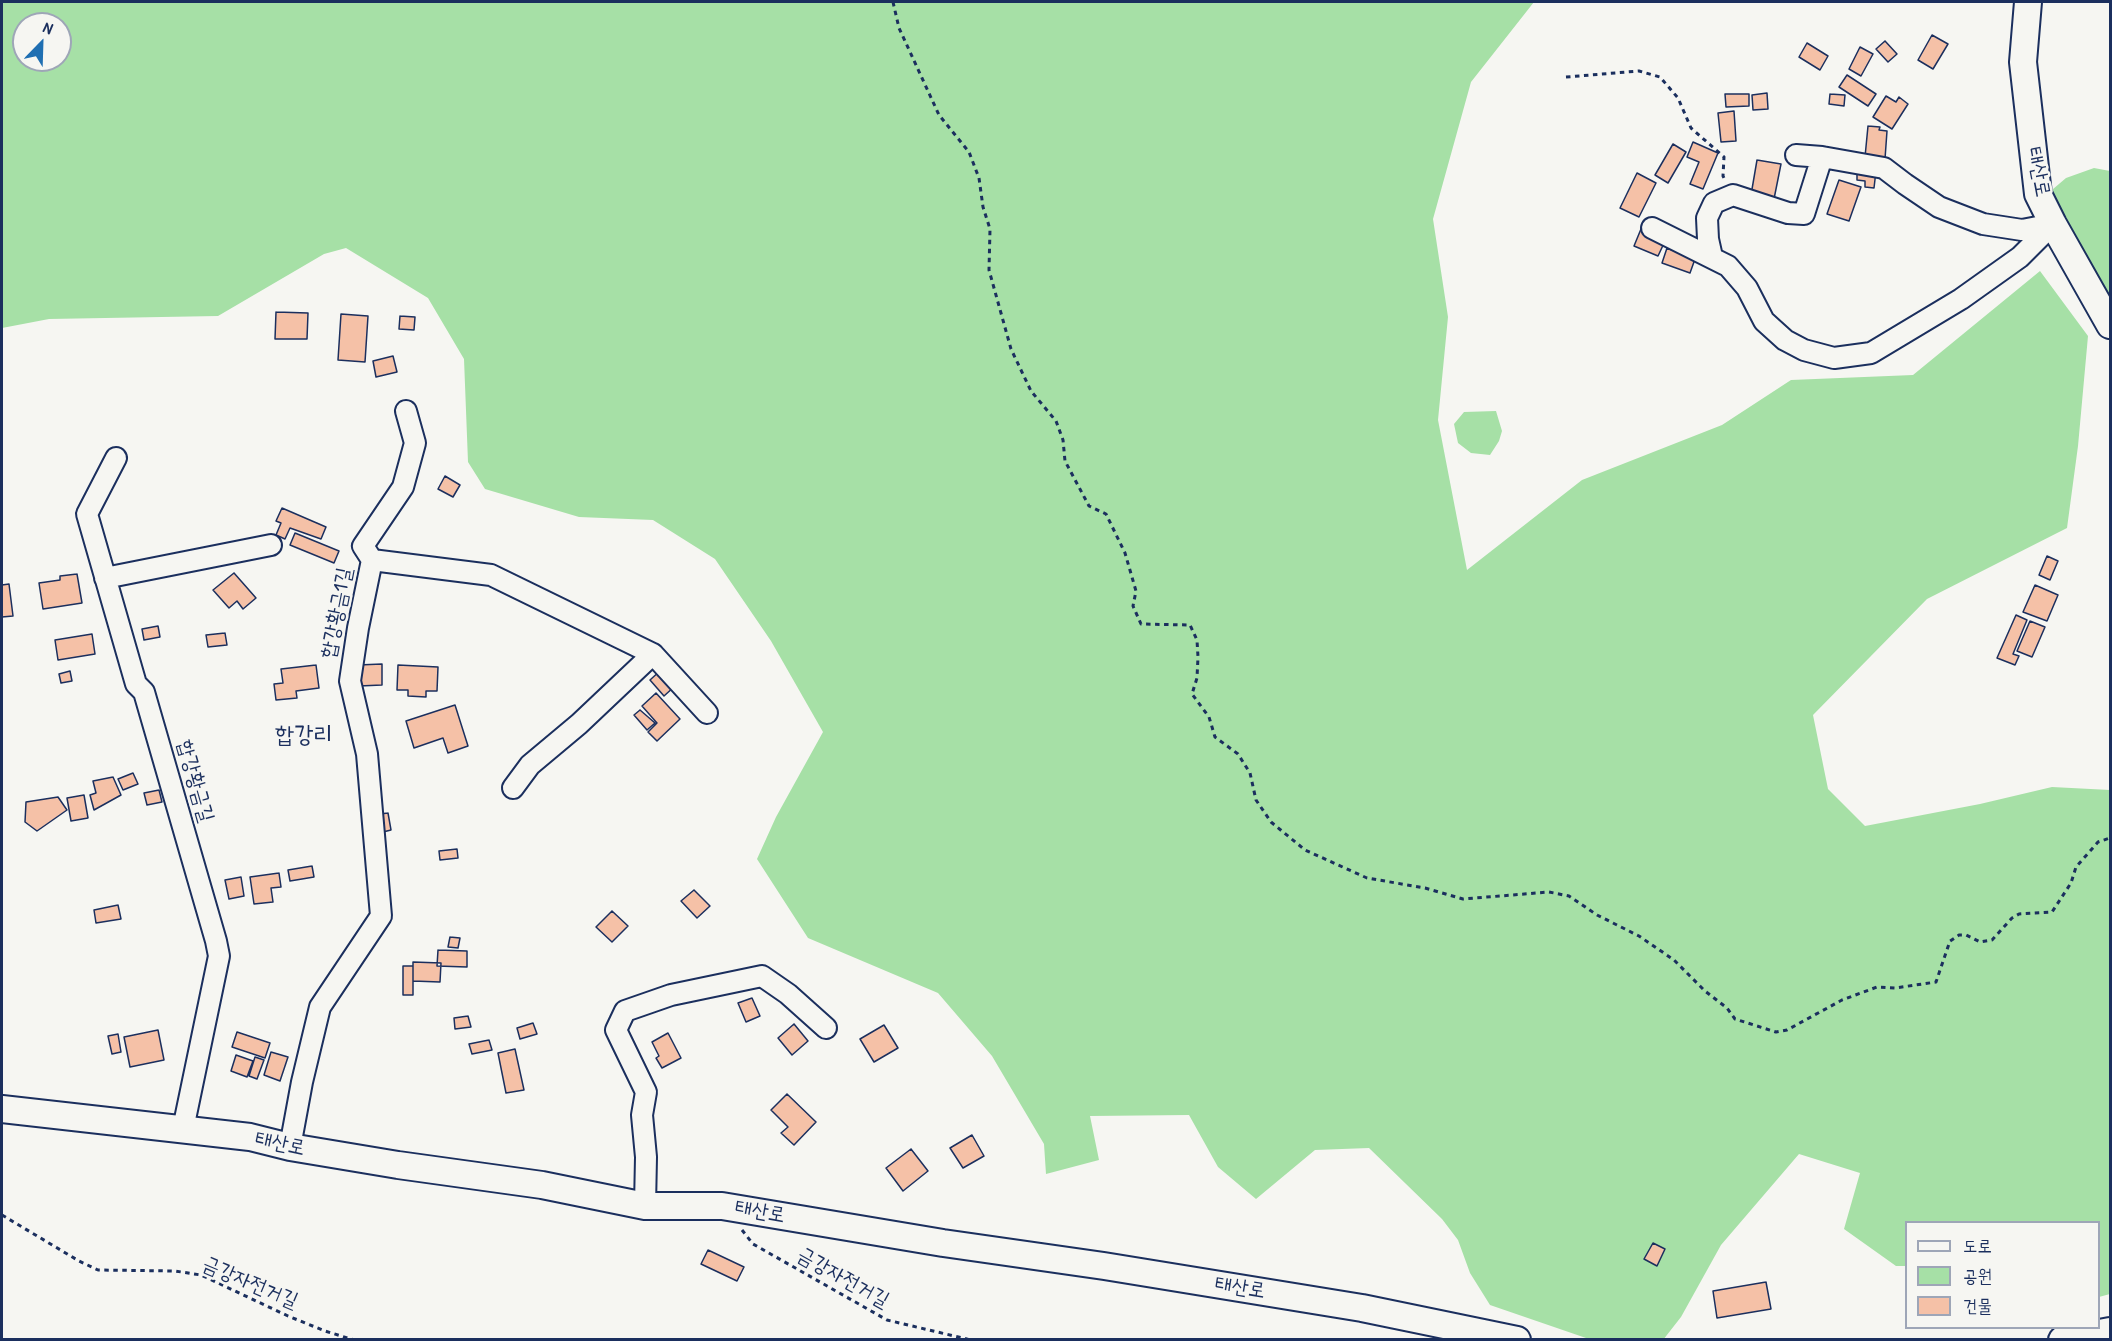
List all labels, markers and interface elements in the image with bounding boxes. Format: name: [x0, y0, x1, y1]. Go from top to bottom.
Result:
north arrow: [12, 12, 72, 72]
text: N: [40, 15, 56, 39]
street label: 태산로: [2021, 145, 2055, 199]
street label: 합강황금1길: [316, 565, 358, 661]
district label: 합강리: [275, 722, 333, 750]
street label: 합강황금길: [171, 737, 219, 825]
street label: 태산로: [253, 1126, 307, 1162]
street label: 태산로: [733, 1195, 787, 1229]
legend: [1905, 1221, 2100, 1329]
text: 도로: [1963, 1233, 1992, 1258]
street label: 금강자전거길: [793, 1242, 893, 1314]
street label: 금강자전거길: [198, 1252, 302, 1314]
text: 공원: [1963, 1263, 1992, 1288]
street label: 태산로: [1213, 1272, 1267, 1304]
text: 건물: [1963, 1293, 1992, 1318]

